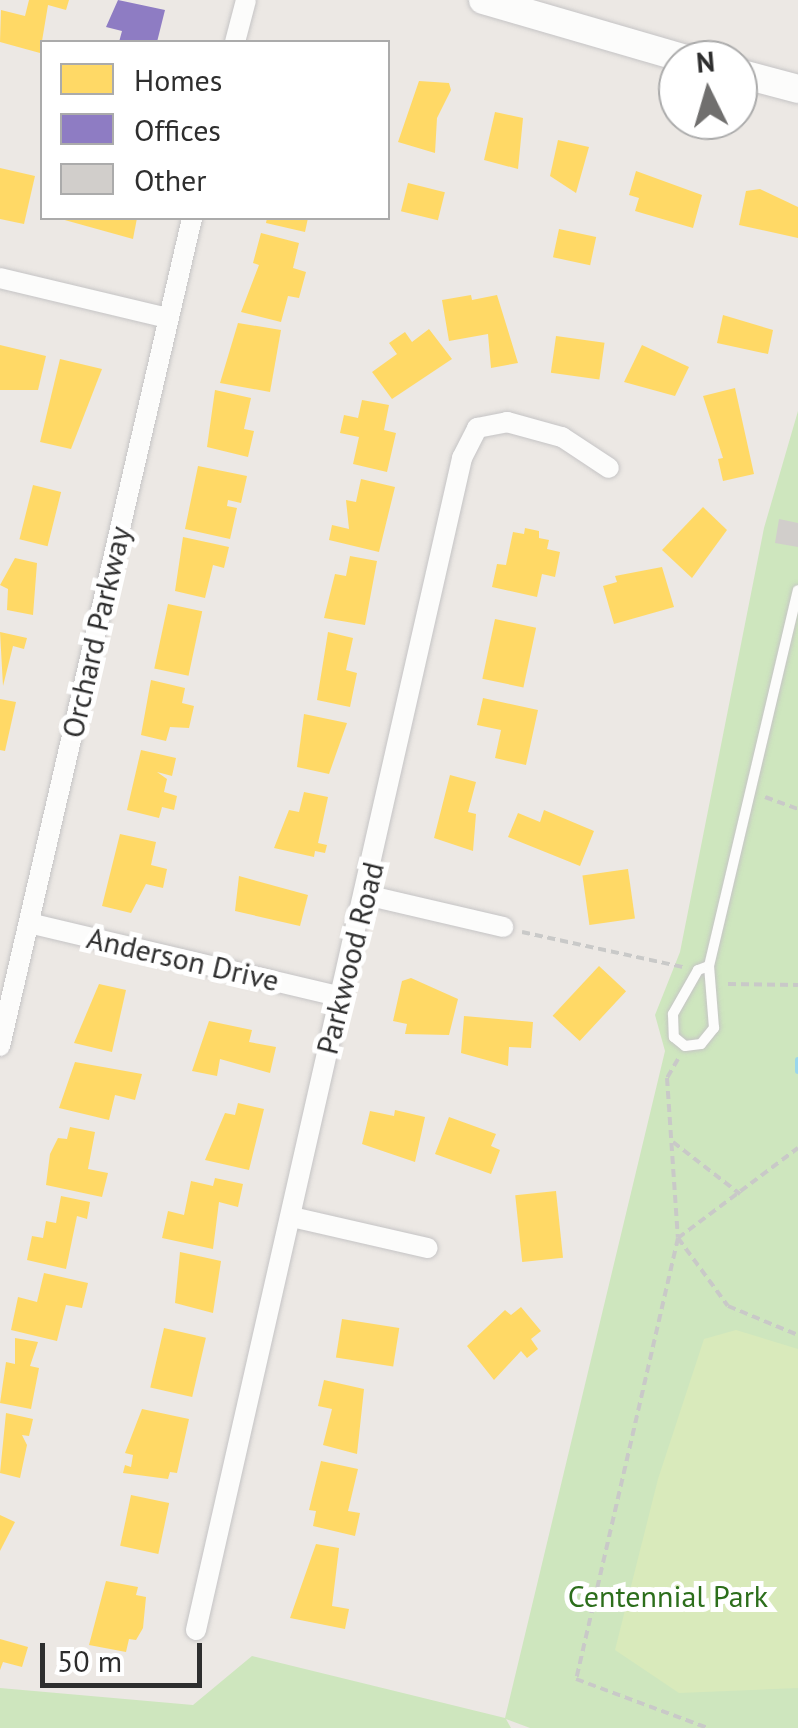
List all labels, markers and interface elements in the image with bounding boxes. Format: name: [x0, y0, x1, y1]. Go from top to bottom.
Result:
legend: [40, 40, 390, 220]
north arrow: [658, 40, 758, 140]
text: N: [695, 42, 716, 81]
text: Homes: [134, 60, 222, 99]
text: Offices: [134, 110, 221, 149]
text: Other: [134, 160, 207, 199]
street label: Orchard Parkway: [54, 523, 138, 741]
street label: Parkwood Road: [309, 858, 391, 1058]
street label: Anderson Drive: [84, 919, 282, 999]
park label: Centennial Park: [568, 1578, 768, 1614]
scale bar: [45, 1623, 208, 1685]
text: 50 m: [57, 1641, 122, 1680]

